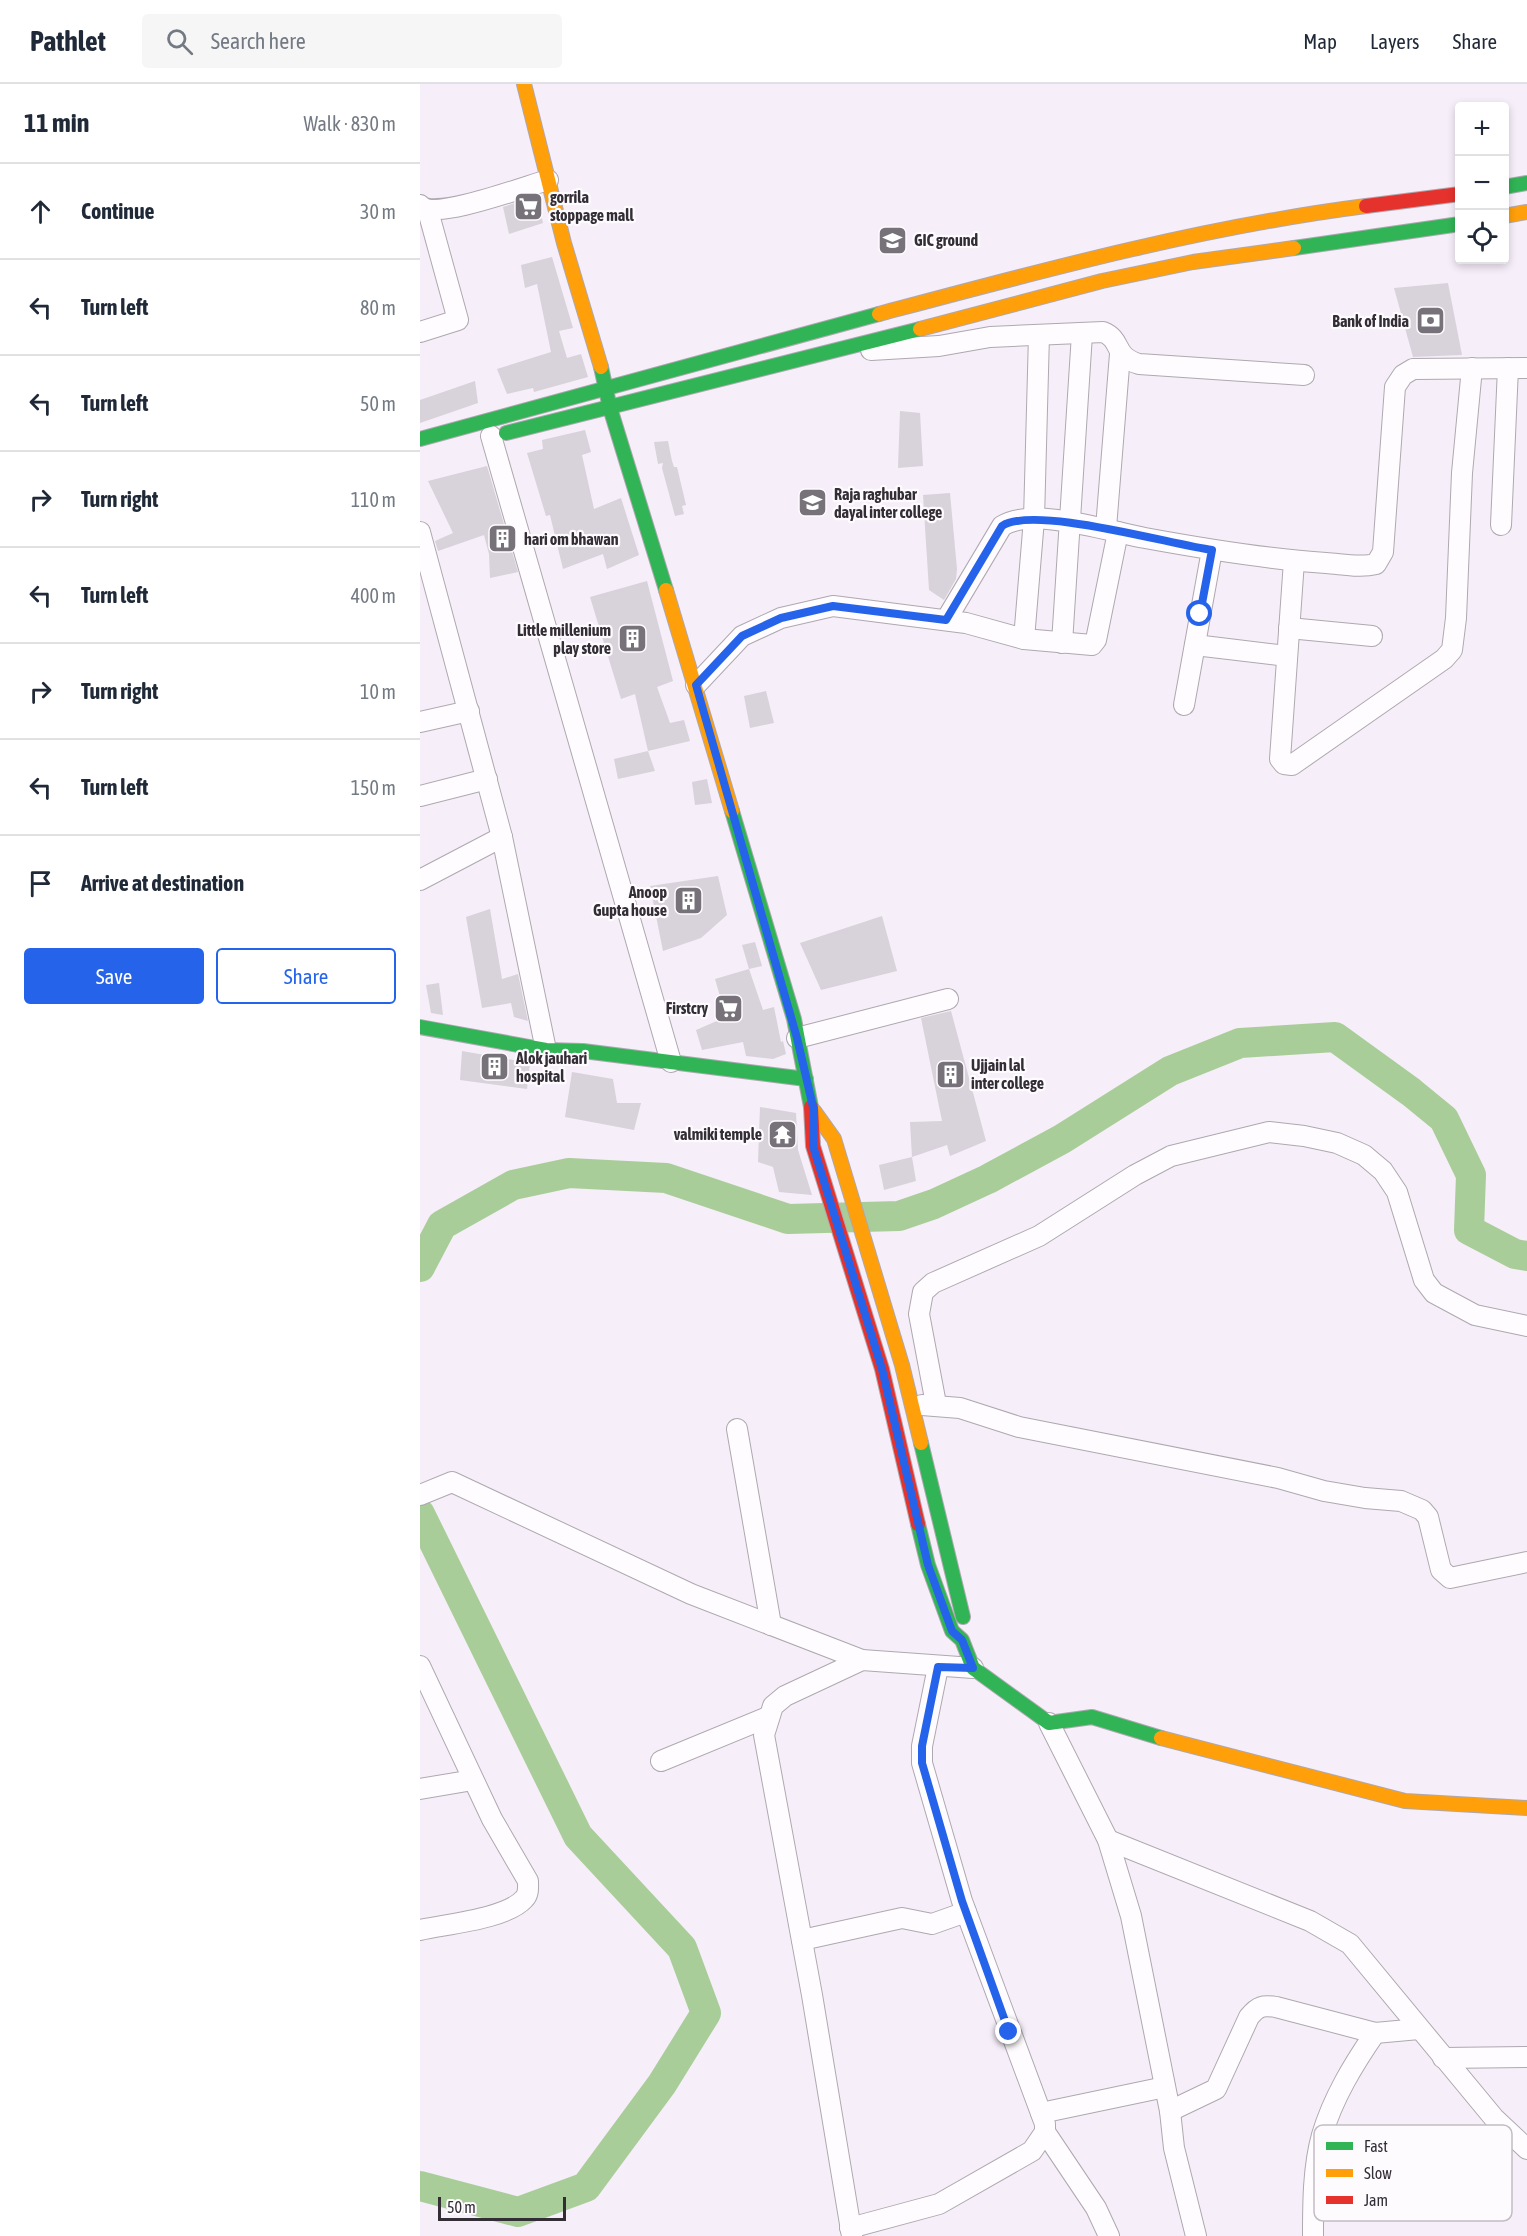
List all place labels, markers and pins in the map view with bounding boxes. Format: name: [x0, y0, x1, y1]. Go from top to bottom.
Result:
place label: gorrila stoppage mall: [550, 188, 634, 224]
supermarket icon: gorrila stoppage mall: [513, 190, 545, 222]
school or university icon: GIC ground: [877, 224, 909, 256]
place label: GIC ground: [914, 231, 979, 249]
bank icon: Bank of India: [1414, 305, 1446, 337]
place label: Bank of India: [1332, 312, 1409, 330]
place label: Raja raghubar dayal inter college: [834, 485, 942, 521]
school or university icon: Raja raghubar dayal inter college: [797, 487, 829, 519]
building icon: hari om bhawan: [487, 523, 519, 555]
place label: hari om bhawan: [524, 530, 619, 548]
place label: Little millenium play store: [517, 621, 611, 657]
building icon: Little millenium play store: [616, 623, 648, 655]
place label: Anoop Gupta house: [593, 883, 667, 919]
building icon: Anoop Gupta house: [672, 885, 704, 917]
supermarket icon: Firstcry: [713, 992, 745, 1024]
place label: Firstcry: [666, 999, 708, 1017]
place label: Alok jauhari hospital: [515, 1049, 587, 1085]
building icon: Alok jauhari hospital: [479, 1051, 511, 1083]
place label: Ujjain lal inter college: [971, 1056, 1044, 1092]
building icon: Ujjain lal inter college: [934, 1058, 966, 1090]
temple icon: valmiki temple: [767, 1118, 799, 1150]
place label: valmiki temple: [674, 1125, 762, 1143]

